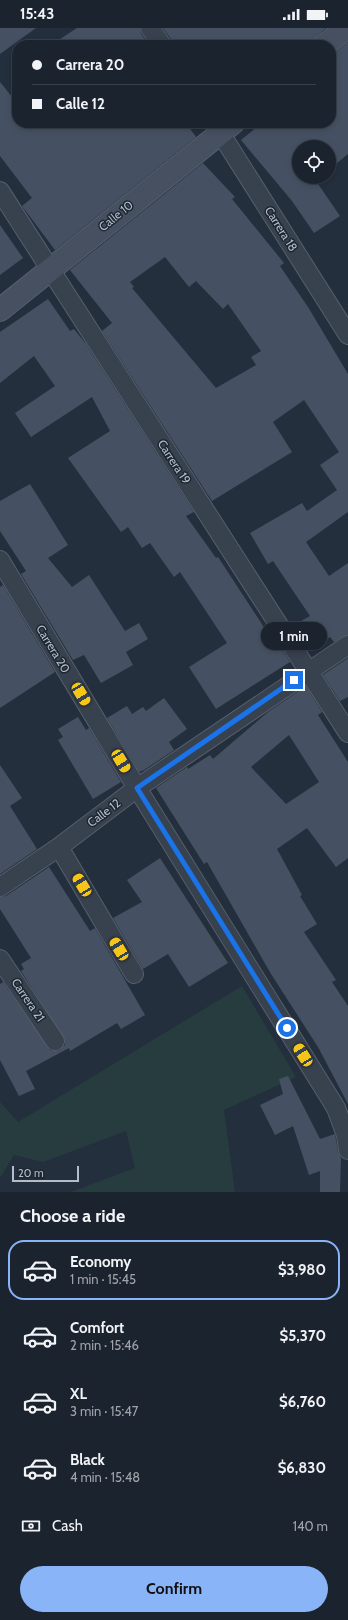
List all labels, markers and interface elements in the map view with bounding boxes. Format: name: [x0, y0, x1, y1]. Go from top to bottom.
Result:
text: 15:43: [20, 5, 54, 23]
text: Carrera 20: [56, 56, 124, 74]
text: Calle 12: [56, 95, 105, 113]
map controls: [292, 140, 336, 184]
button: locate: [292, 140, 336, 184]
street label: Calle 10: [95, 197, 136, 234]
street label: Carrera 18: [262, 204, 301, 254]
street label: Carrera 19: [155, 437, 194, 487]
street label: Carrera 20: [33, 622, 74, 676]
callout: 1 min: [261, 622, 327, 650]
text: 1 min: [279, 628, 309, 644]
route end: [285, 671, 303, 689]
car: [70, 681, 92, 707]
car: [110, 748, 132, 774]
street label: Calle 12: [84, 795, 123, 830]
car: [71, 872, 93, 898]
car: [108, 936, 130, 962]
street label: Carrera 21: [8, 975, 48, 1024]
route start: [278, 1019, 296, 1037]
car: [292, 1042, 314, 1068]
scale bar: [12, 1164, 79, 1183]
text: 20 m: [18, 1166, 44, 1180]
text: Choose a ride: [20, 1205, 125, 1227]
icon: car: [22, 1252, 58, 1288]
text: Economy: [70, 1253, 131, 1271]
text: $3,980: [278, 1261, 326, 1279]
text: 1 min · 15:45: [70, 1271, 136, 1287]
icon: car: [22, 1318, 58, 1354]
text: Comfort: [70, 1319, 124, 1337]
text: $5,370: [280, 1327, 326, 1345]
text: 2 min · 15:46: [70, 1337, 139, 1353]
icon: car: [22, 1384, 58, 1420]
text: XL: [70, 1385, 87, 1403]
text: $6,760: [279, 1393, 326, 1411]
text: 3 min · 15:47: [70, 1403, 138, 1419]
icon: car: [22, 1450, 58, 1486]
text: Black: [70, 1451, 105, 1469]
text: $6,830: [278, 1459, 326, 1477]
text: 4 min · 15:48: [70, 1469, 140, 1485]
icon: cash: [20, 1515, 42, 1537]
text: Cash: [52, 1517, 83, 1535]
text: 140 m: [293, 1518, 328, 1534]
button: Confirm: [20, 1566, 328, 1612]

